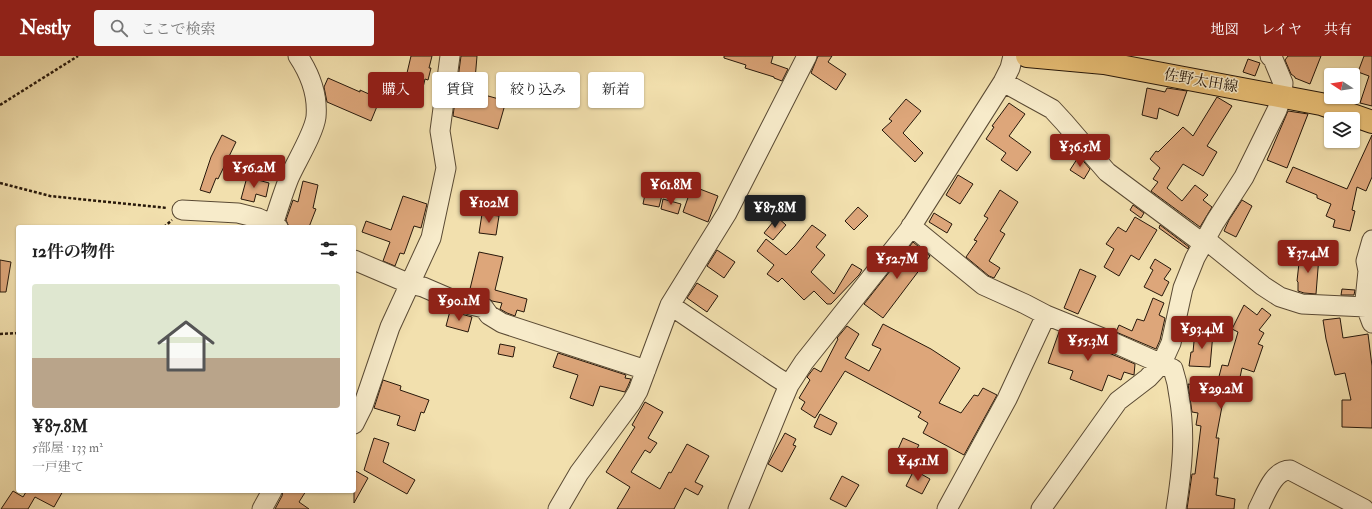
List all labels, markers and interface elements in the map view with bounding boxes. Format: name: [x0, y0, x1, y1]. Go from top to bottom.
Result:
search box: [94, 10, 374, 46]
text: Nestly: [20, 16, 70, 40]
icon: search: [108, 17, 130, 39]
text: ここで検索: [140, 20, 215, 39]
text: 地図: [1211, 21, 1239, 38]
text: レイヤ: [1261, 21, 1302, 38]
text: 共有: [1324, 21, 1352, 38]
street label: 佐野太田線: [1162, 65, 1240, 97]
north arrow: [1324, 68, 1360, 104]
map controls: [1324, 68, 1360, 148]
chip: 購入: [368, 72, 424, 108]
chip: 賃貸: [432, 72, 488, 108]
chip: 絞り込み: [496, 72, 580, 108]
chip: 新着: [588, 72, 644, 108]
button: layers: [1324, 112, 1360, 148]
pin: ¥36.5M: [1047, 134, 1113, 168]
text: ¥36.5M: [1059, 139, 1101, 155]
pin: ¥56.2M: [221, 155, 287, 189]
text: ¥56.2M: [232, 160, 276, 176]
pin: ¥61.8M: [638, 172, 704, 206]
text: ¥61.8M: [650, 177, 692, 193]
pin: ¥102M: [461, 190, 517, 224]
text: ¥102M: [469, 195, 509, 211]
pin: ¥87.8M: [742, 195, 808, 229]
text: ¥87.8M: [754, 200, 796, 216]
icon: filters: [318, 238, 340, 260]
pin: ¥37.4M: [1275, 240, 1341, 274]
text: 12件の物件: [32, 241, 115, 262]
text: ¥37.4M: [1287, 245, 1329, 261]
pin: ¥52.7M: [864, 246, 930, 280]
text: ¥52.7M: [876, 251, 918, 267]
pin: ¥90.1M: [426, 288, 492, 322]
text: ¥90.1M: [438, 293, 480, 309]
icon: home: [150, 310, 222, 382]
pin: ¥93.4M: [1169, 316, 1235, 350]
text: ¥93.4M: [1180, 321, 1224, 337]
pin: ¥55.3M: [1055, 328, 1121, 362]
text: ¥55.3M: [1067, 333, 1109, 349]
pin: ¥29.2M: [1188, 376, 1254, 410]
text: ¥29.2M: [1199, 381, 1243, 397]
text: ¥87.8M: [32, 416, 88, 437]
text: 5部屋 · 133 m²: [32, 440, 103, 456]
pin: ¥45.1M: [885, 448, 951, 482]
text: ¥45.1M: [897, 453, 939, 469]
text: 一戸建て: [32, 459, 84, 475]

